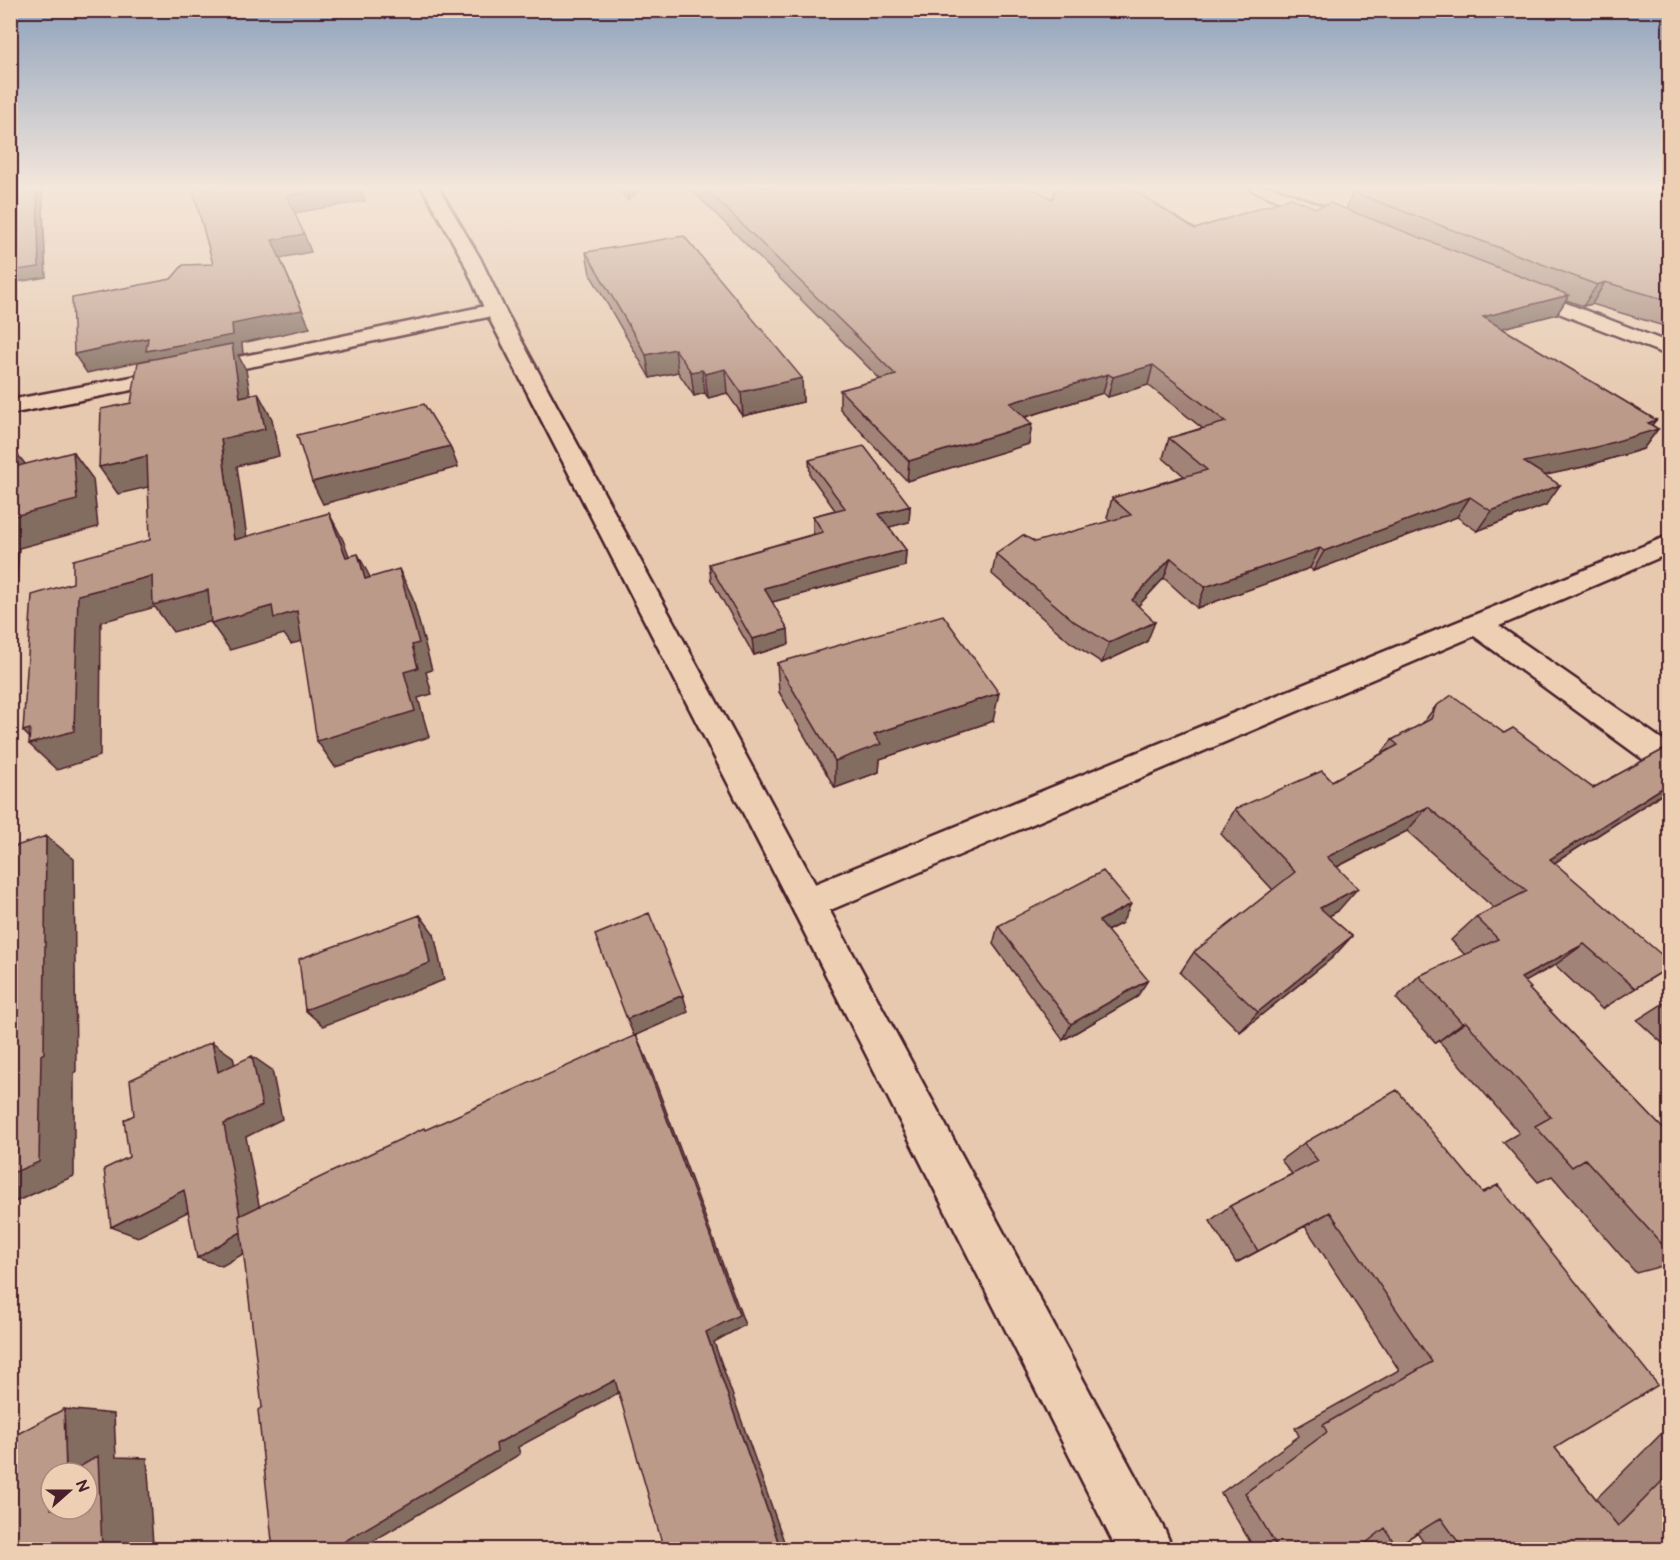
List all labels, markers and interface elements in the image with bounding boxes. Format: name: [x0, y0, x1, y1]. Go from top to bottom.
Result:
north arrow: [39, 1461, 99, 1521]
text: N: [71, 1477, 93, 1495]

